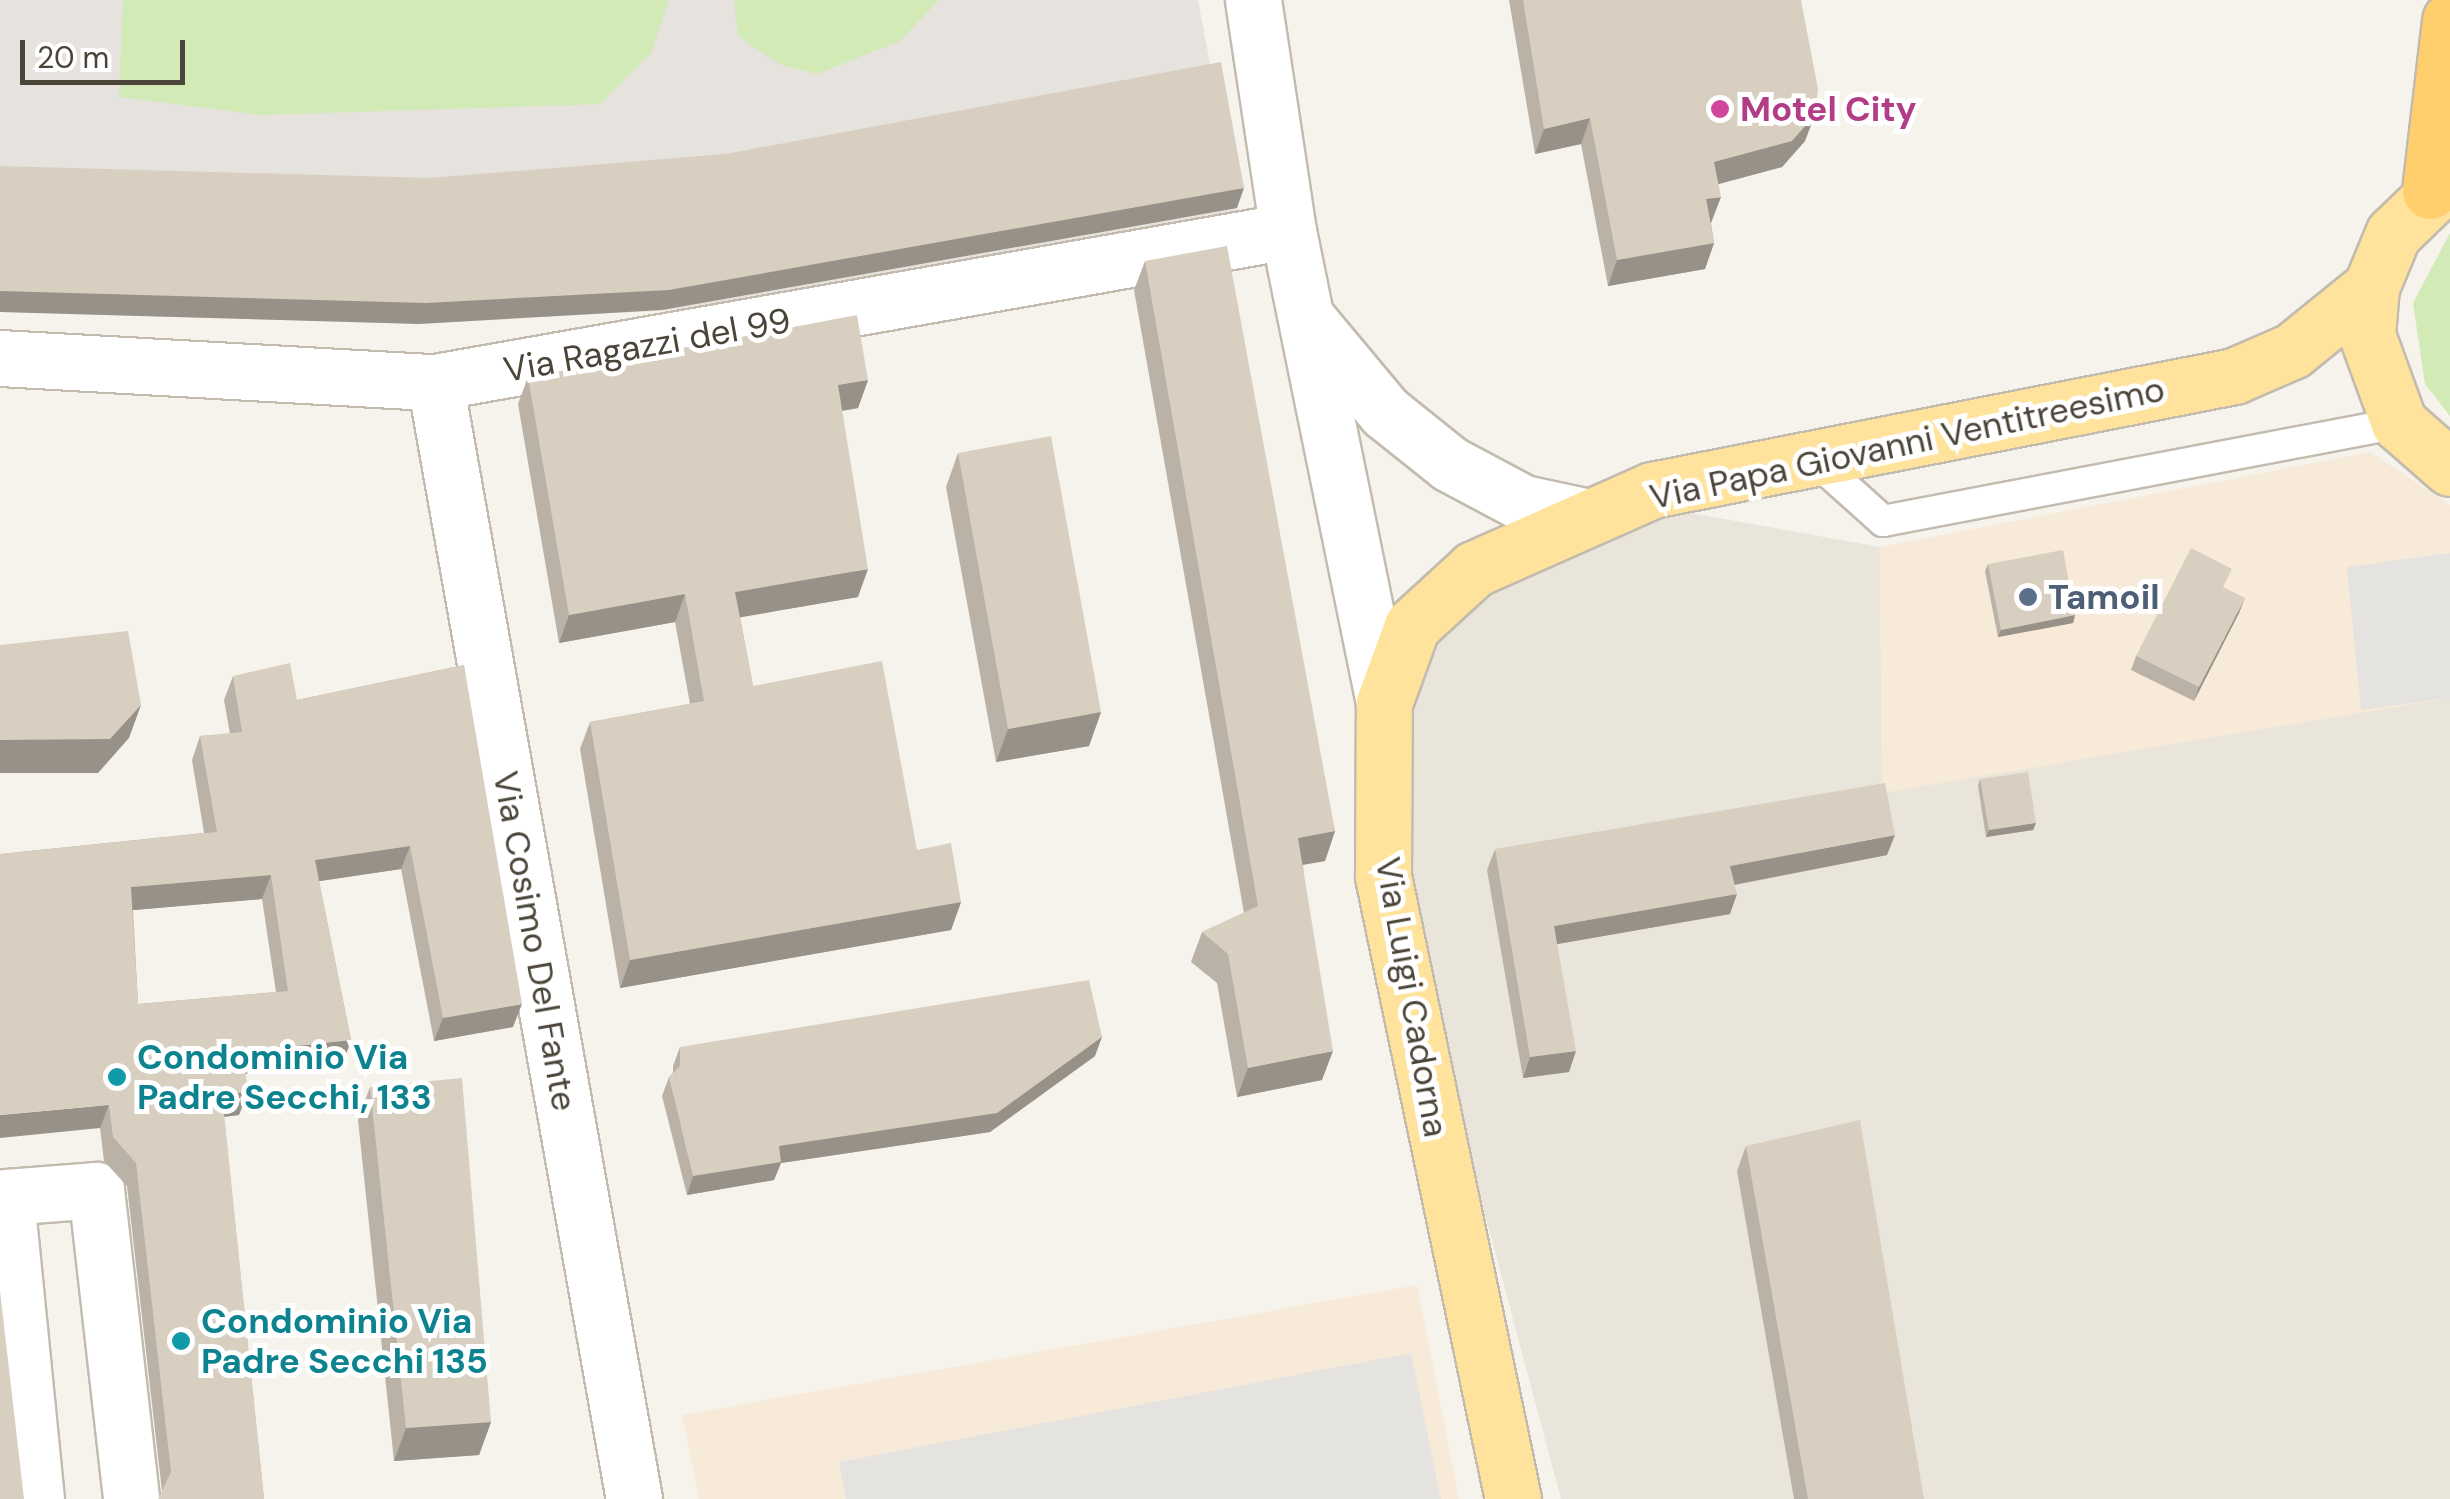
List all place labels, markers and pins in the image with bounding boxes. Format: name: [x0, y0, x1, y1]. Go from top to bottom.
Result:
place label: Motel City: [1740, 88, 1917, 130]
marker: Motel City: [1709, 98, 1731, 120]
place label: Tamoil: [2048, 576, 2160, 618]
marker: Tamoil: [2017, 586, 2039, 608]
place label: Condominio Via Padre Secchi, 133: [137, 1036, 432, 1118]
marker: Condominio Via Padre Secchi, 133: [106, 1066, 128, 1088]
place label: Condominio Via Padre Secchi 135: [201, 1300, 488, 1382]
marker: Condominio Via Padre Secchi 135: [170, 1330, 192, 1352]

